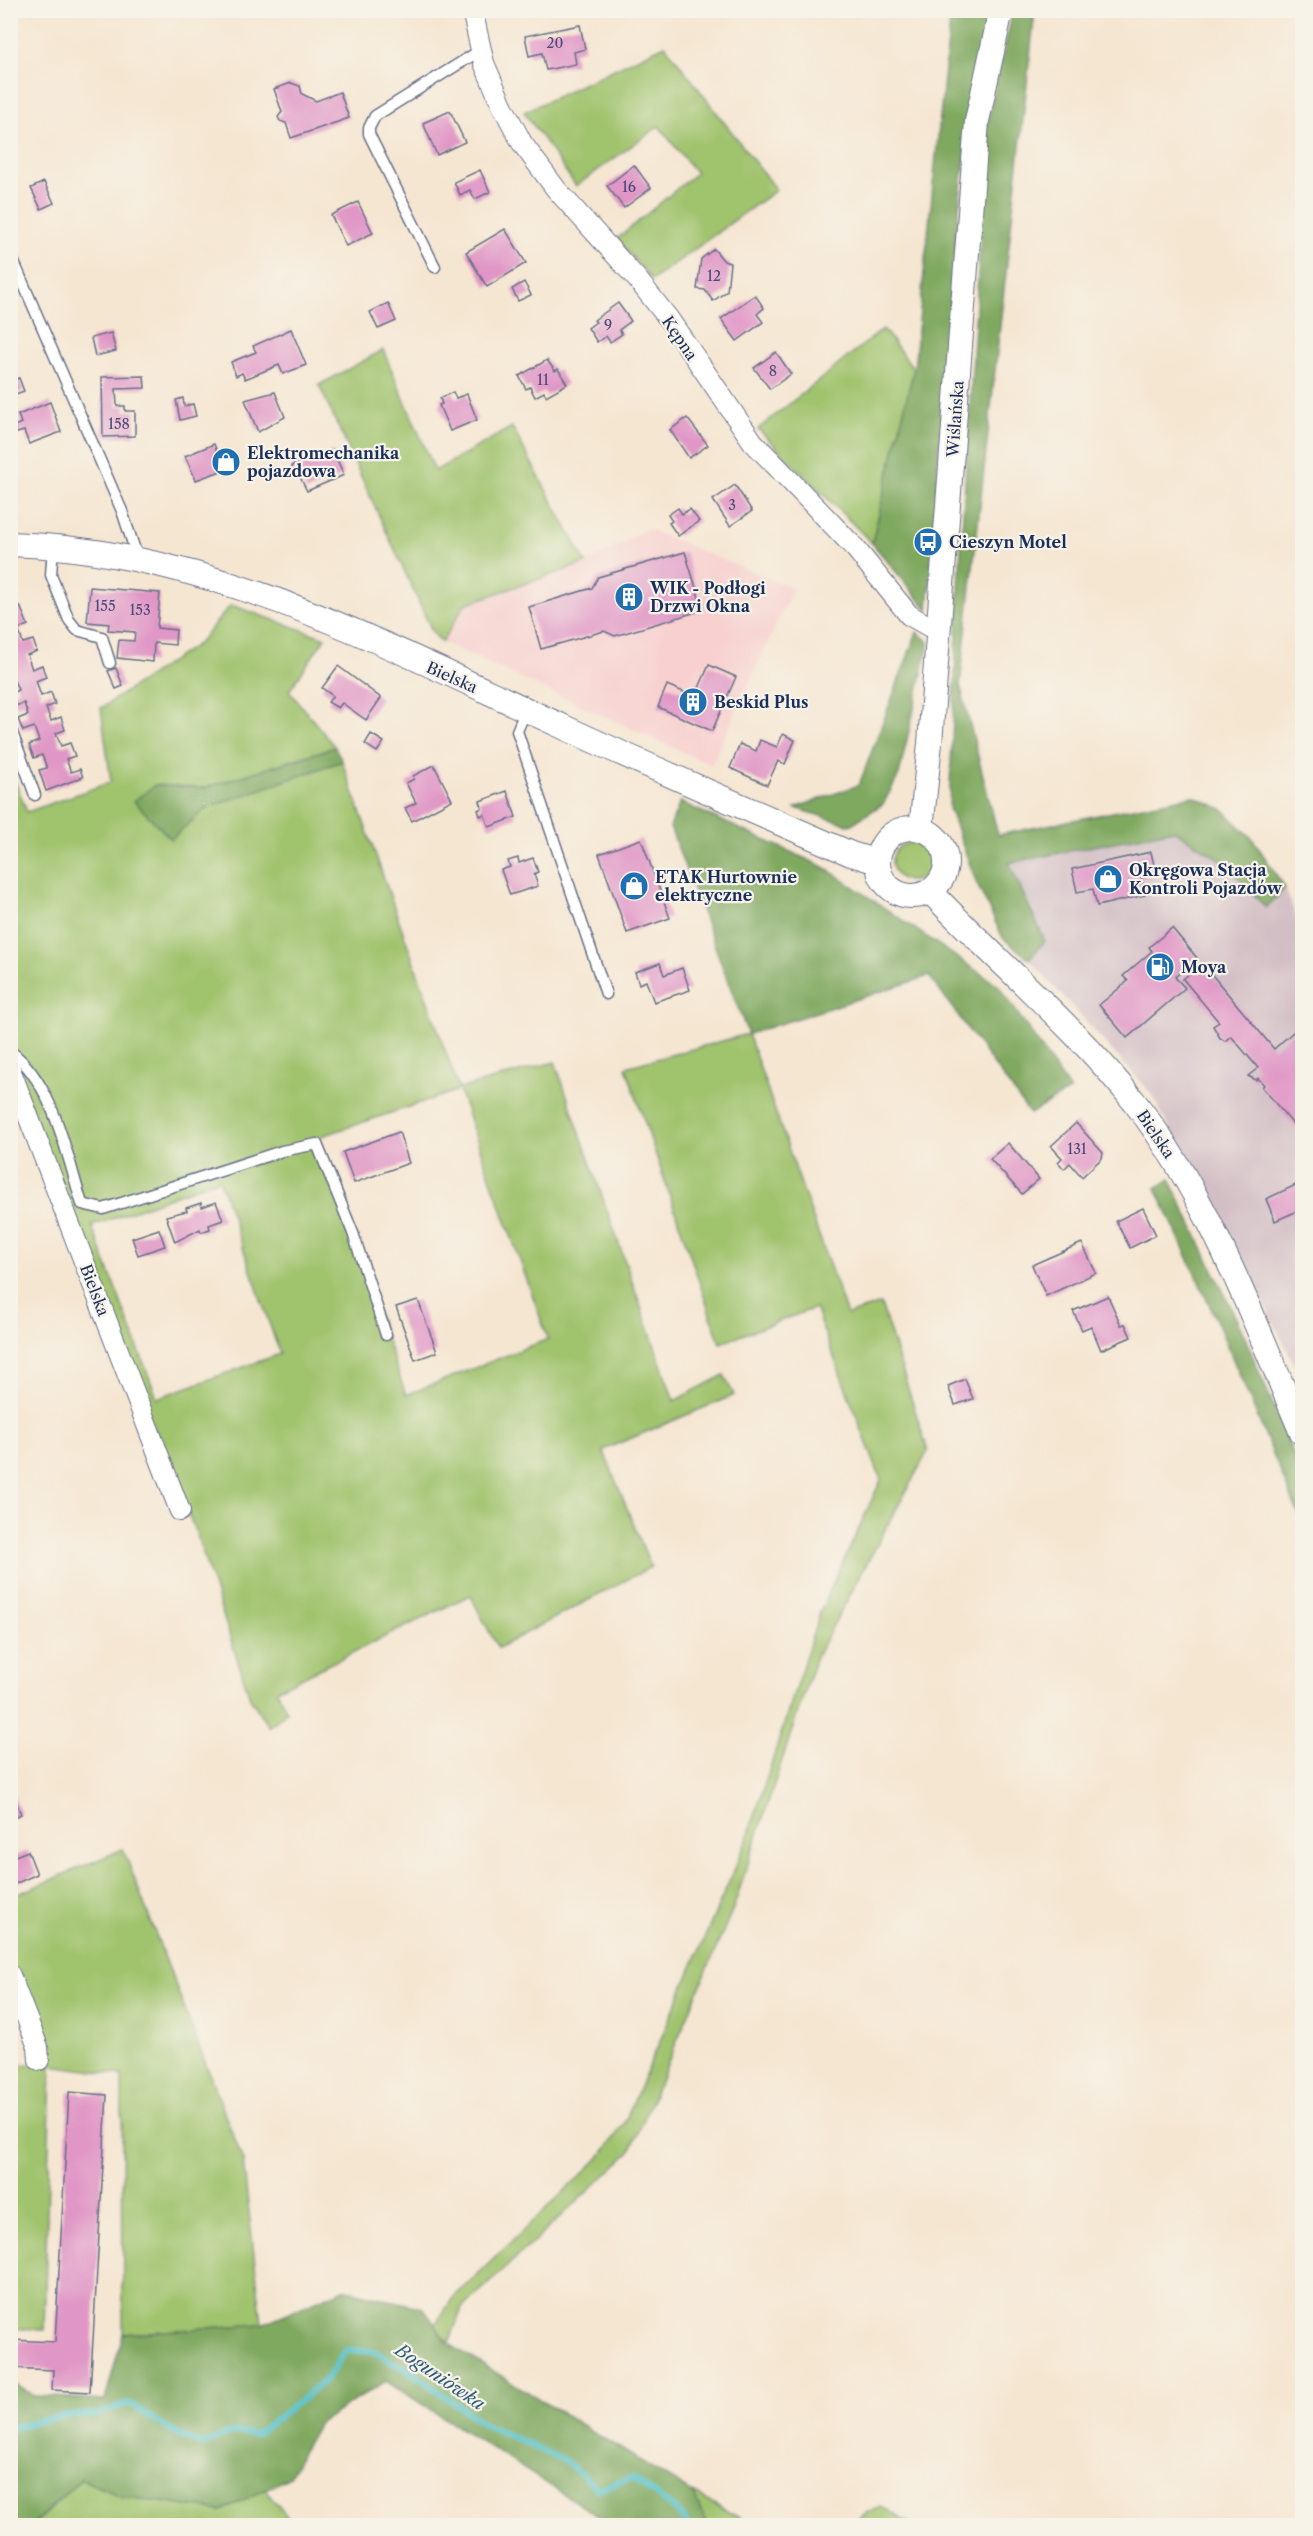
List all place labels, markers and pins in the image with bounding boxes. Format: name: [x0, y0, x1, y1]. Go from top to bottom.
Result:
place label: Elektromechanika pojazdowa: [247, 443, 400, 481]
shop icon: Elektromechanika pojazdowa: [210, 446, 242, 478]
bus stop icon: Cieszyn Motel: [912, 526, 944, 558]
place label: Cieszyn Motel: [949, 532, 1067, 552]
place label: WIK - Podłogi Drzwi Okna: [649, 578, 766, 616]
building icon: WIK - Podłogi Drzwi Okna: [613, 581, 645, 613]
building icon: Beskid Plus: [677, 686, 709, 718]
place label: Beskid Plus: [714, 692, 808, 712]
place label: Okręgowa Stacja Kontroli Pojazdów: [1129, 860, 1283, 898]
shop icon: Okręgowa Stacja Kontroli Pojazdów: [1092, 863, 1124, 895]
place label: ETAK Hurtownie elektryczne: [655, 867, 797, 905]
shop icon: ETAK Hurtownie elektryczne: [618, 870, 650, 902]
fuel station icon: Moya: [1144, 951, 1176, 983]
place label: Moya: [1181, 957, 1227, 977]

